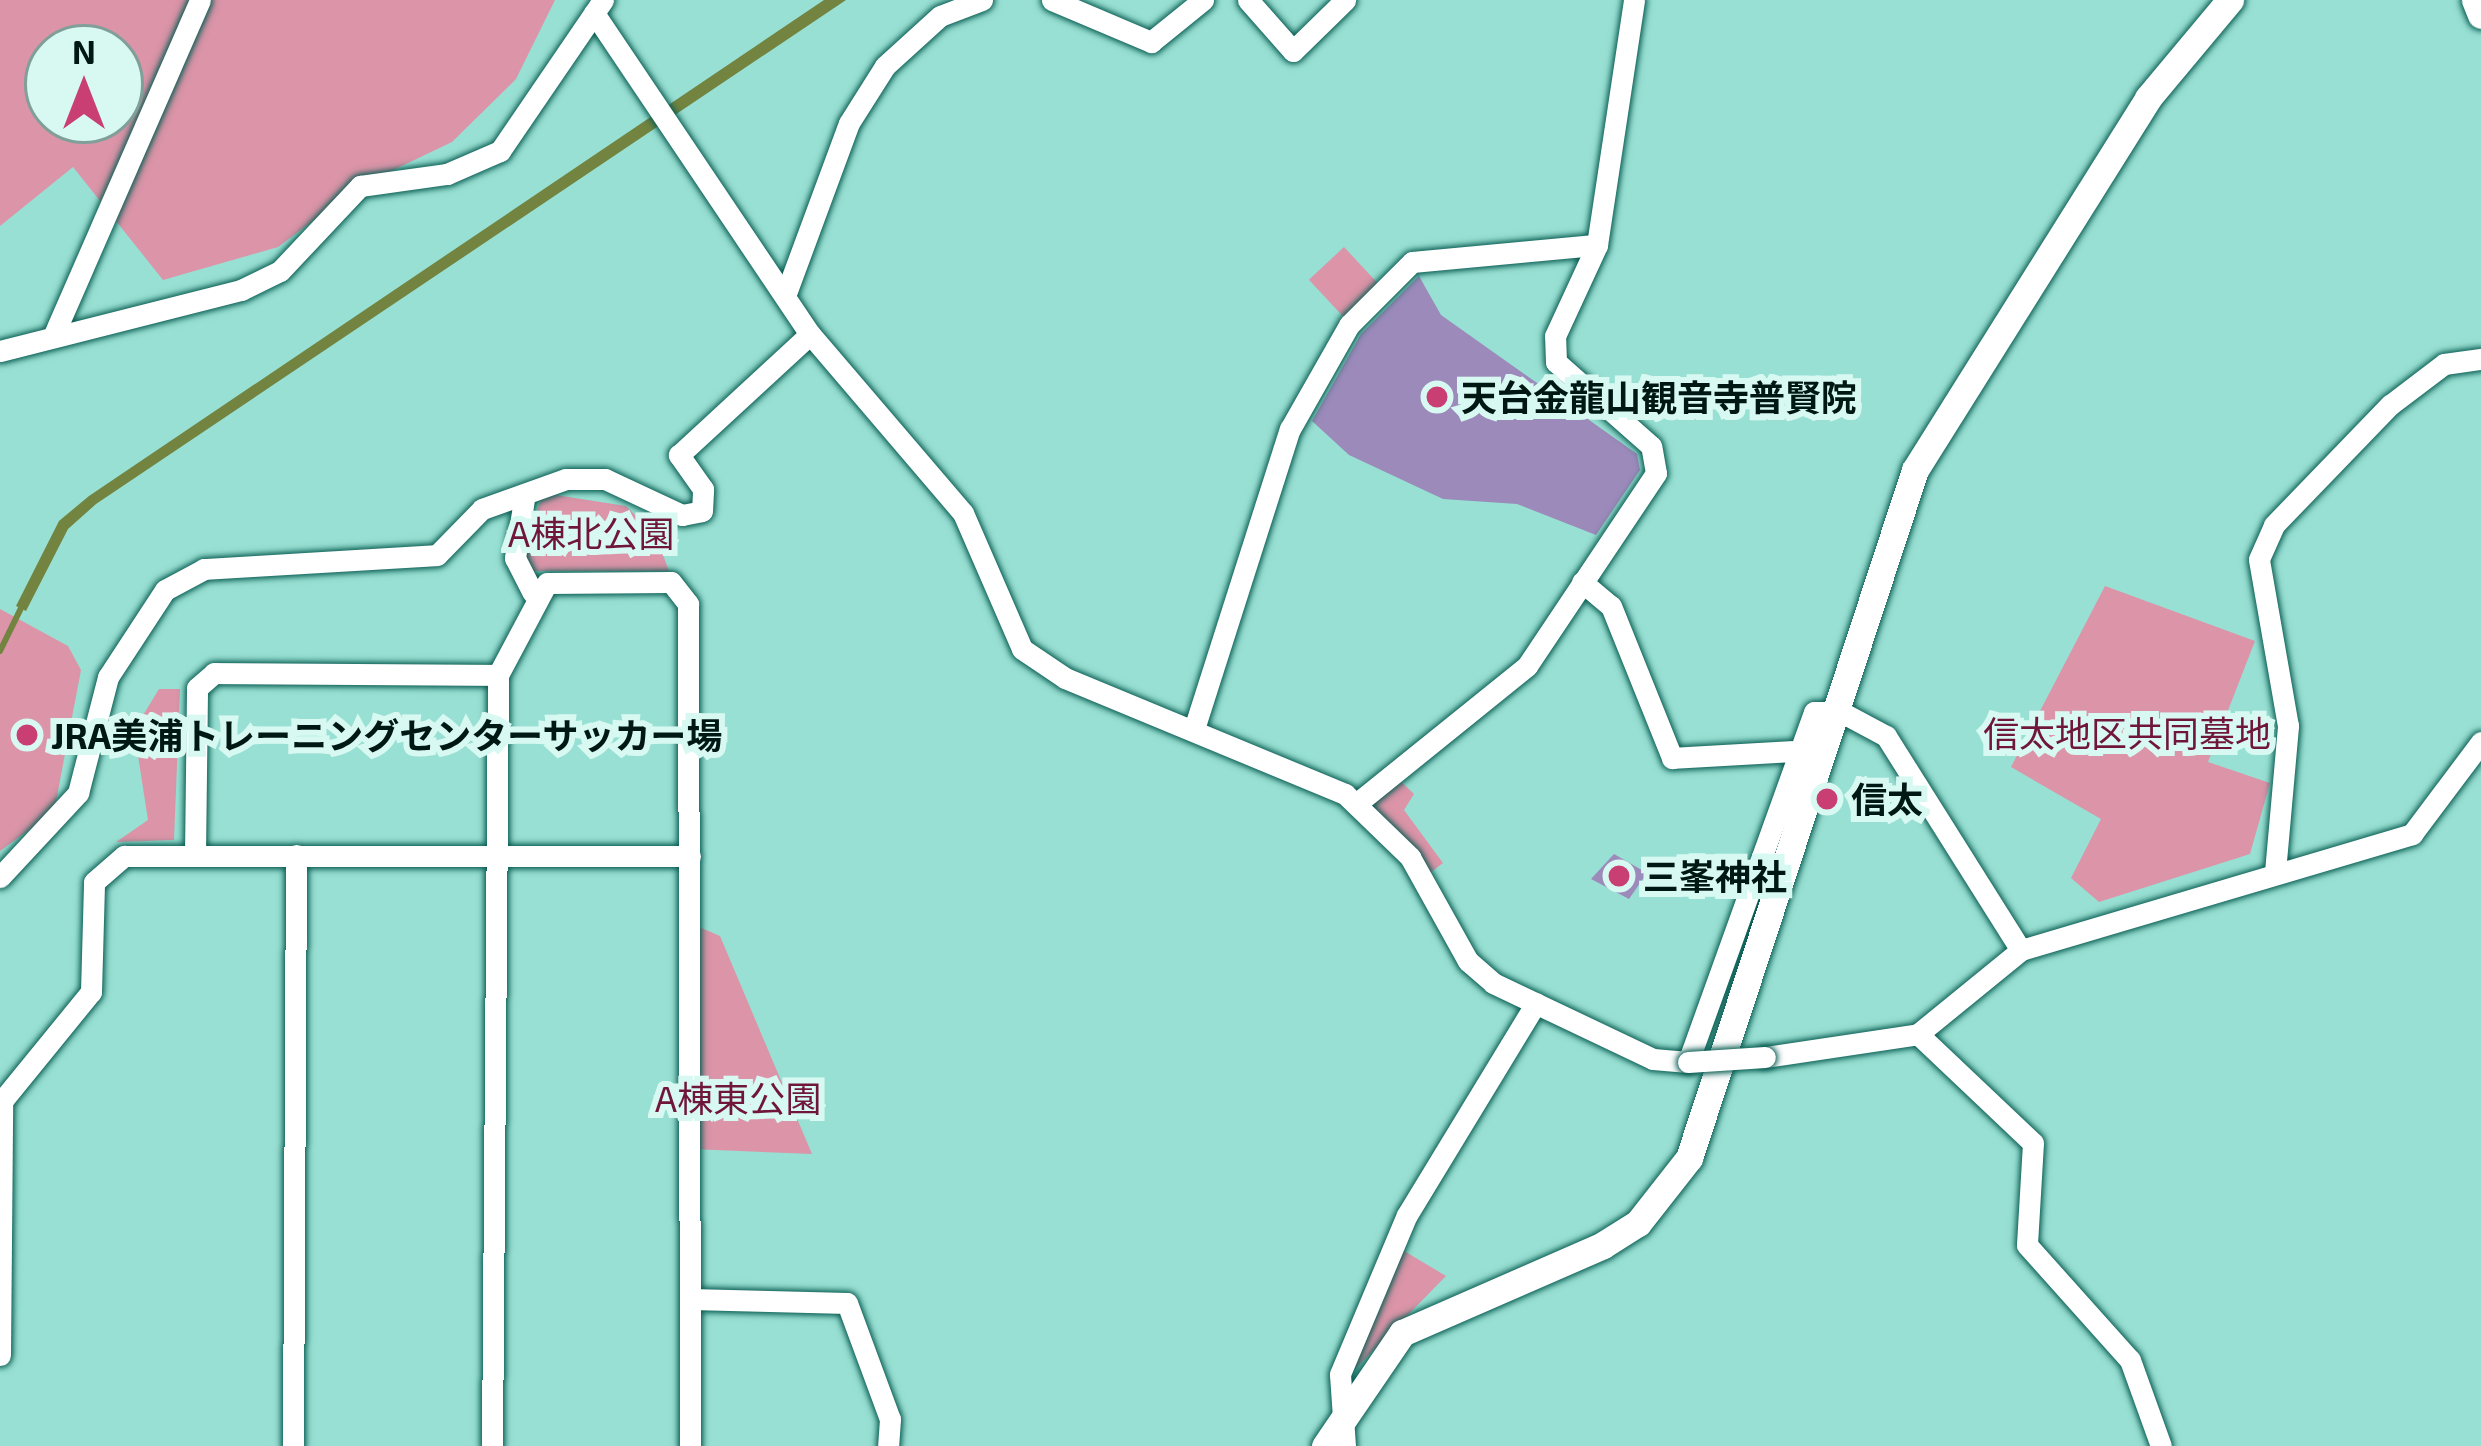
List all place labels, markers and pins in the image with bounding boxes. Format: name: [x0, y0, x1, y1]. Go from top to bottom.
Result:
place label: 天台金龍山観音寺普賢院: [1461, 375, 1857, 419]
marker: 天台金龍山観音寺普賢院: [1424, 384, 1450, 410]
place label: JRA美浦トレーニングセンターサッカー場: [51, 713, 723, 757]
marker: JRA美浦トレーニングセンターサッカー場: [14, 722, 40, 748]
place label: 信太: [1851, 777, 1923, 821]
marker: 信太: [1814, 786, 1840, 812]
place label: 三峯神社: [1643, 854, 1787, 898]
marker: 三峯神社: [1606, 863, 1632, 889]

